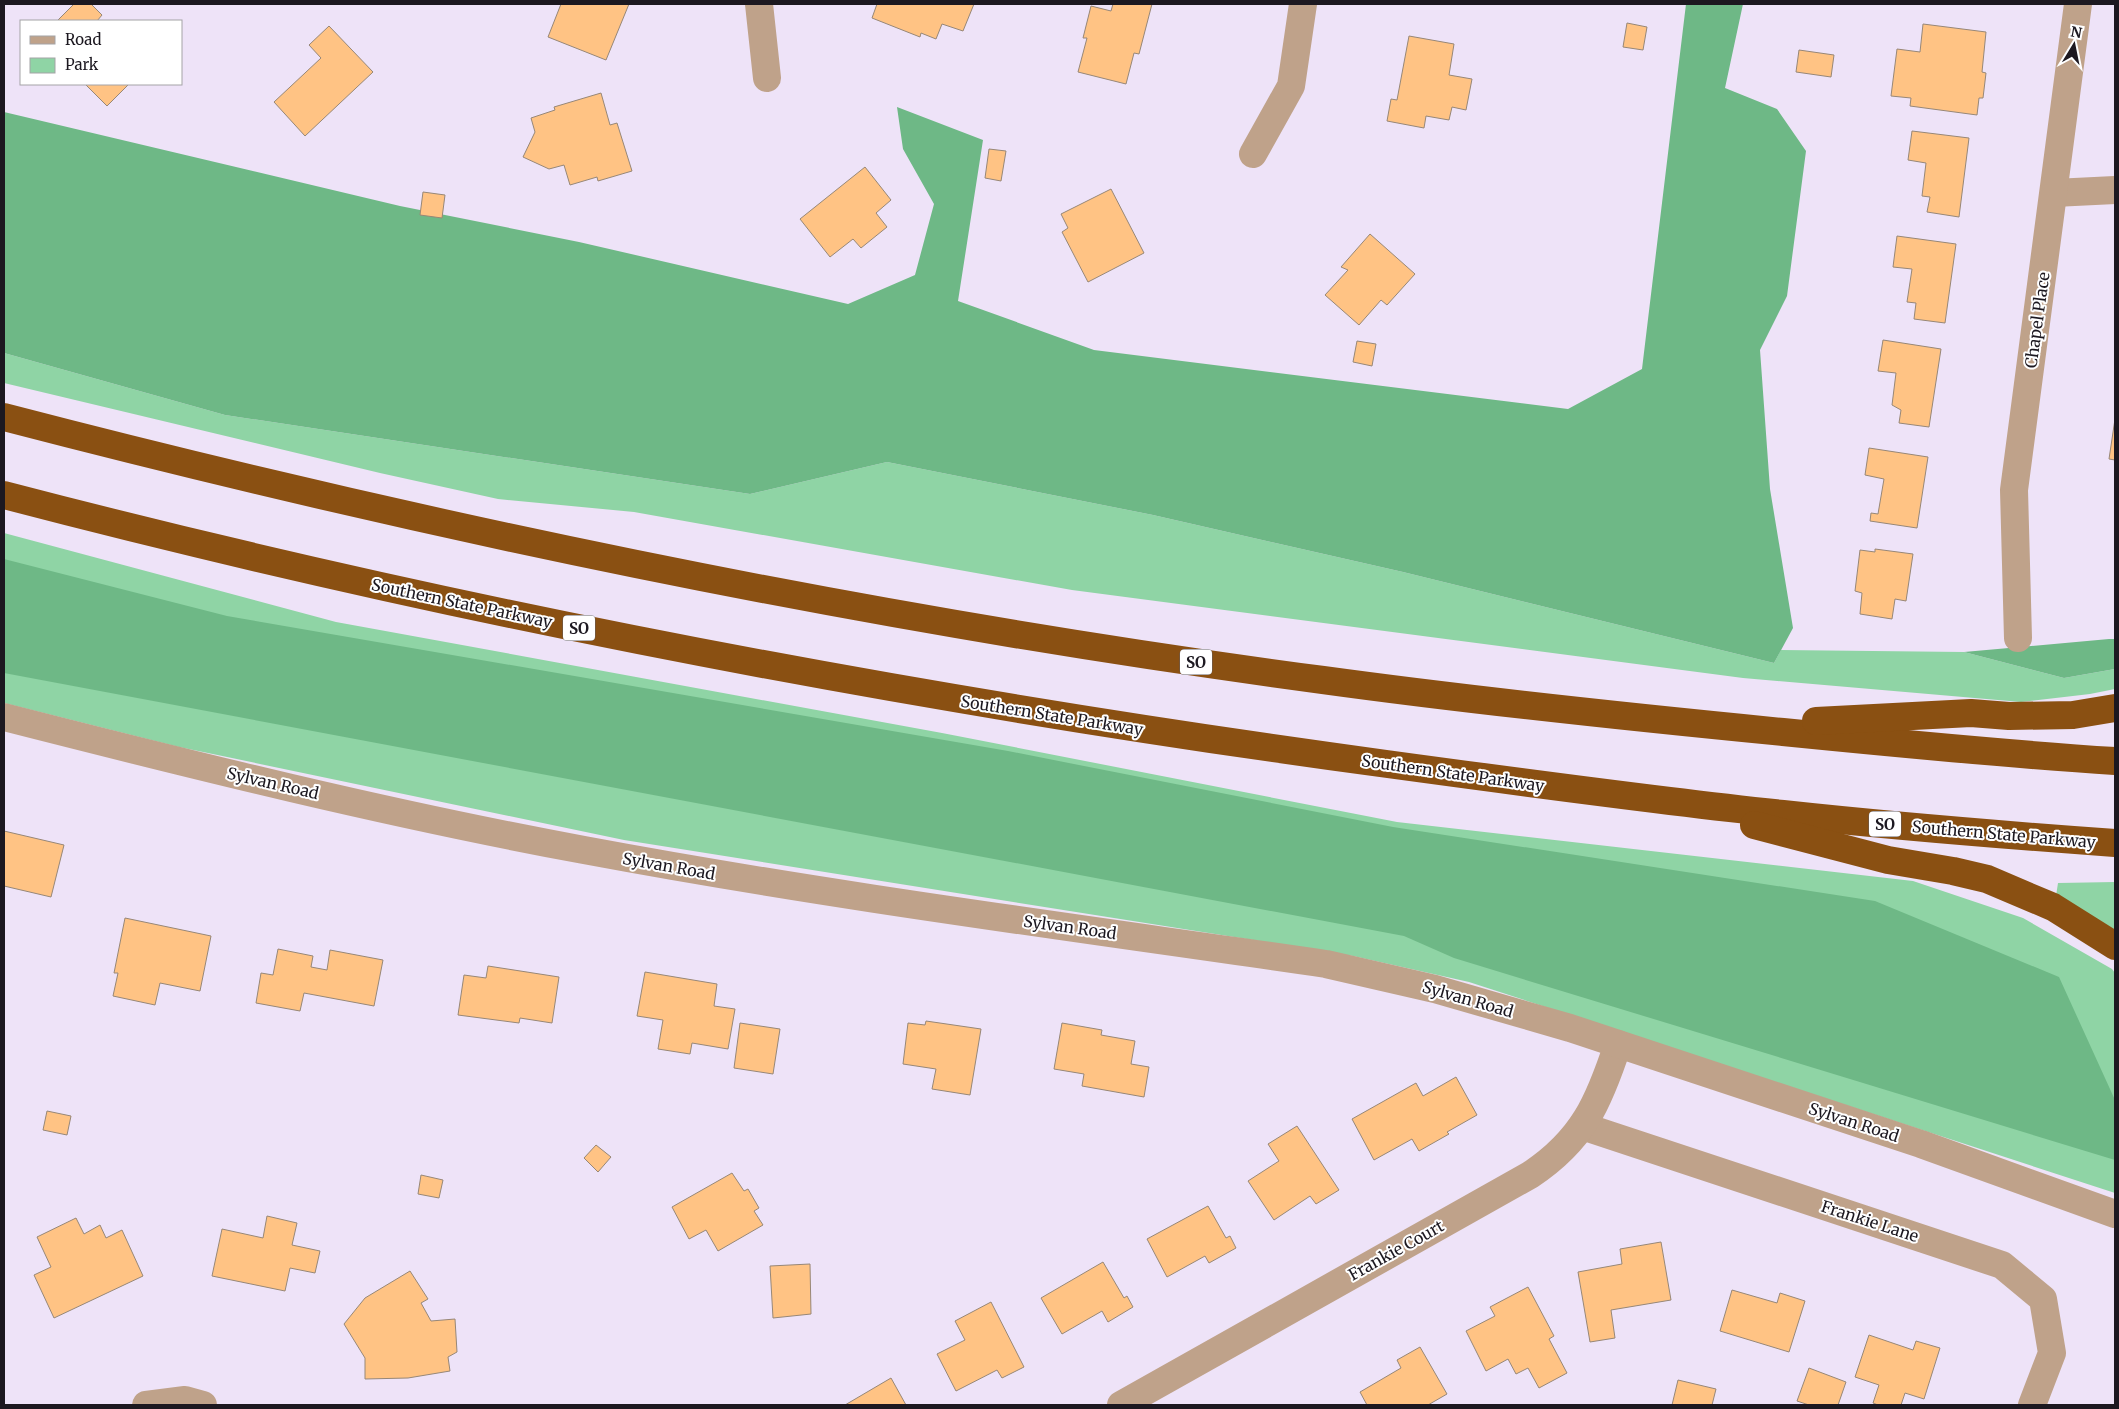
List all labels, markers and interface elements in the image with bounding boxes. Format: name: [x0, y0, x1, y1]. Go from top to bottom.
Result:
legend: [20, 20, 182, 85]
north arrow: [2049, 20, 2099, 70]
text: N: [2069, 22, 2083, 42]
text: Road: [65, 30, 101, 49]
text: Park: [65, 55, 99, 74]
street label: Chapel Place: [2020, 271, 2054, 369]
street label: Southern State Parkway: [370, 574, 555, 632]
road number: SO: [563, 616, 595, 640]
road number: SO: [1180, 650, 1212, 674]
street label: Southern State Parkway: [959, 691, 1145, 739]
street label: Southern State Parkway: [1360, 750, 1546, 796]
street label: Sylvan Road: [225, 763, 321, 803]
road number: SO: [1869, 812, 1901, 836]
street label: Southern State Parkway: [1911, 816, 2097, 852]
street label: Sylvan Road: [621, 848, 717, 884]
street label: Sylvan Road: [1022, 911, 1118, 943]
street label: Sylvan Road: [1420, 976, 1516, 1022]
street label: Sylvan Road: [1806, 1098, 1902, 1146]
street label: Frankie Lane: [1819, 1196, 1921, 1246]
street label: Frankie Court: [1345, 1215, 1448, 1284]

